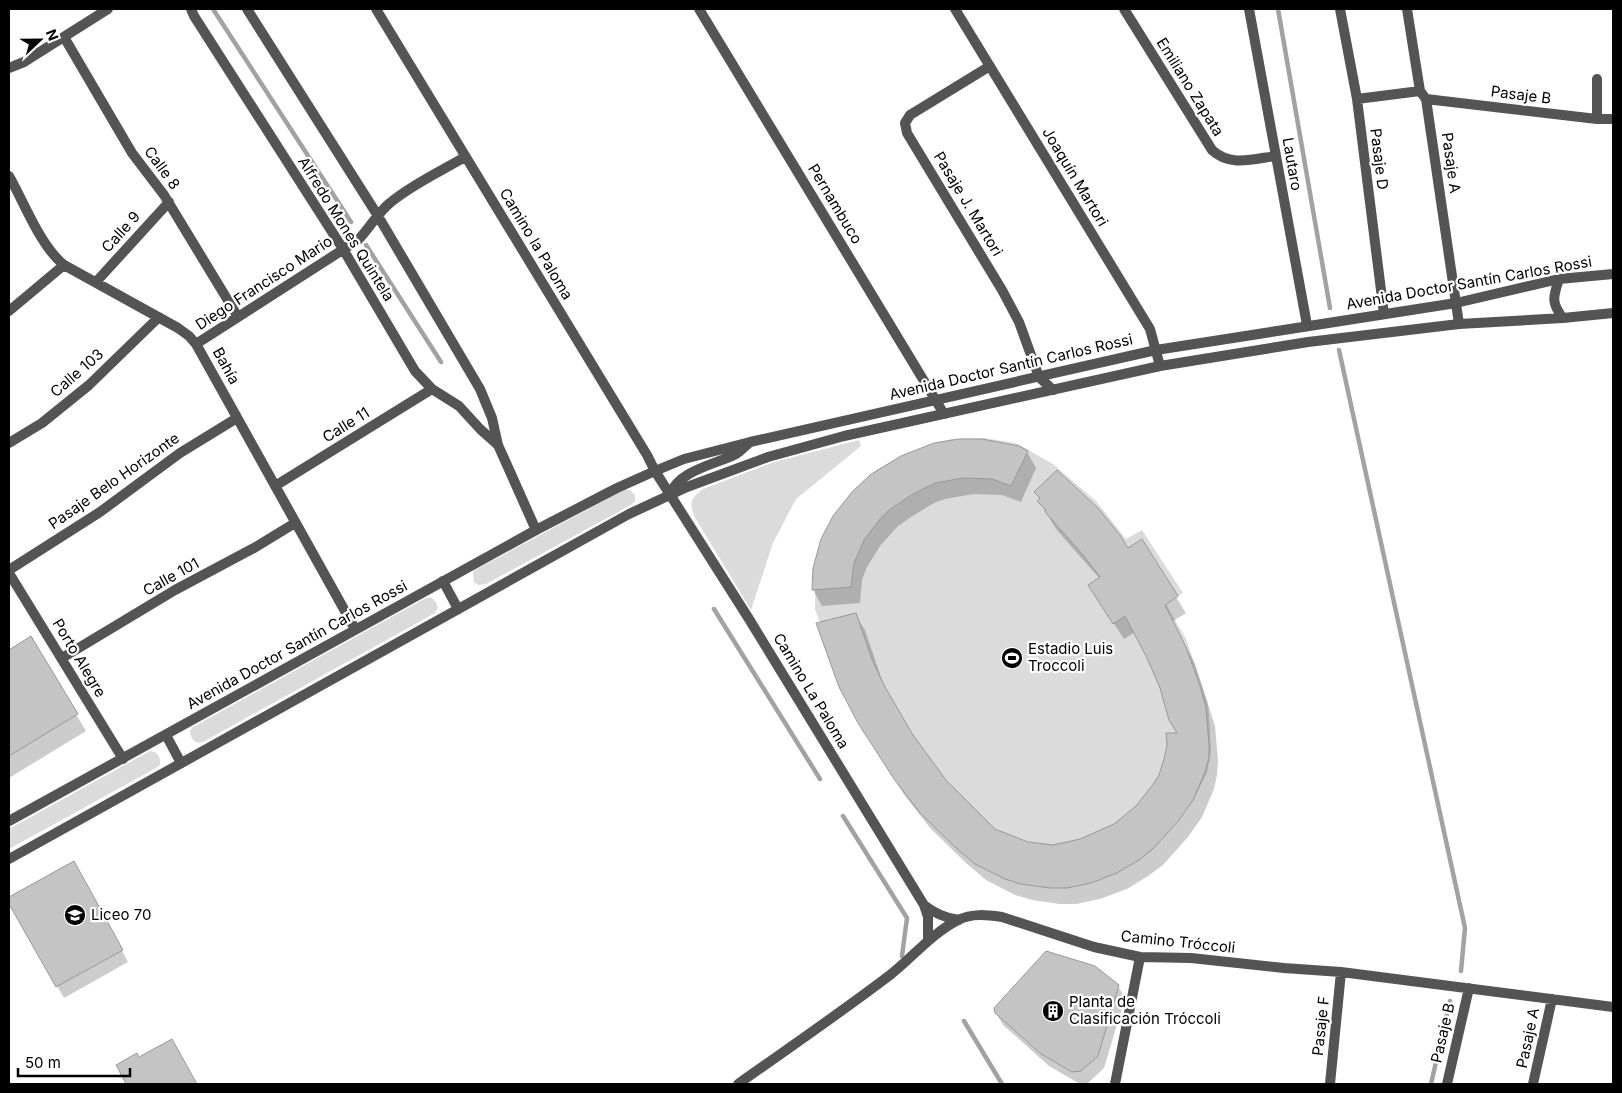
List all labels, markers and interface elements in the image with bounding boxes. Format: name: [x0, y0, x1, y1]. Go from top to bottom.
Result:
north arrow: [15, 15, 65, 65]
text: N: [43, 27, 62, 43]
street label: Emiliano Zapata: [1153, 34, 1228, 140]
street label: Pasaje B: [1490, 81, 1552, 108]
street label: Joaquín Martori: [1038, 124, 1112, 230]
street label: Pasaje D: [1366, 127, 1393, 191]
street label: Pasaje A: [1438, 131, 1465, 195]
street label: Lautaro: [1278, 136, 1306, 192]
street label: Calle 8: [140, 142, 184, 193]
street label: Pasaje J. Martori: [930, 148, 1007, 259]
street label: Alfredo Mones Quintela: [294, 153, 399, 304]
street label: Pernambuco: [804, 160, 867, 247]
street label: Camino la Paloma: [496, 185, 577, 303]
street label: Calle 9: [97, 207, 144, 256]
street label: Diego Francisco Mario: [192, 231, 336, 334]
street label: Avenida Doctor Santín Carlos Rossi: [1345, 252, 1593, 313]
street label: Avenida Doctor Santín Carlos Rossi: [887, 329, 1134, 404]
street label: Calle 103: [46, 344, 107, 401]
street label: Bahía: [209, 344, 244, 387]
street label: Calle 11: [319, 403, 373, 446]
street label: Pasaje Belo Horizonte: [45, 428, 183, 533]
street label: Calle 101: [139, 553, 202, 600]
street label: Avenida Doctor Santín Carlos Rossi: [183, 576, 410, 713]
street label: Porto Alegre: [49, 615, 110, 701]
street label: Camino La Paloma: [769, 629, 853, 752]
place label: Estadio Luis Troccoli: [1028, 639, 1113, 675]
sports icon: Estadio Luis Troccoli: [1000, 646, 1024, 670]
school or university icon: Liceo 70: [63, 903, 87, 927]
place label: Liceo 70: [91, 905, 151, 924]
street label: Camino Tróccoli: [1120, 926, 1236, 957]
place label: Planta de Clasificación Tróccoli: [1069, 992, 1221, 1028]
street label: Pasaje F: [1308, 995, 1333, 1057]
building icon: Planta de Clasificación Tróccoli: [1041, 999, 1065, 1023]
street label: Pasaje B: [1426, 1001, 1459, 1065]
street label: Pasaje A: [1512, 1006, 1543, 1070]
scale bar: [18, 1046, 130, 1078]
text: 50 m: [25, 1053, 61, 1072]

